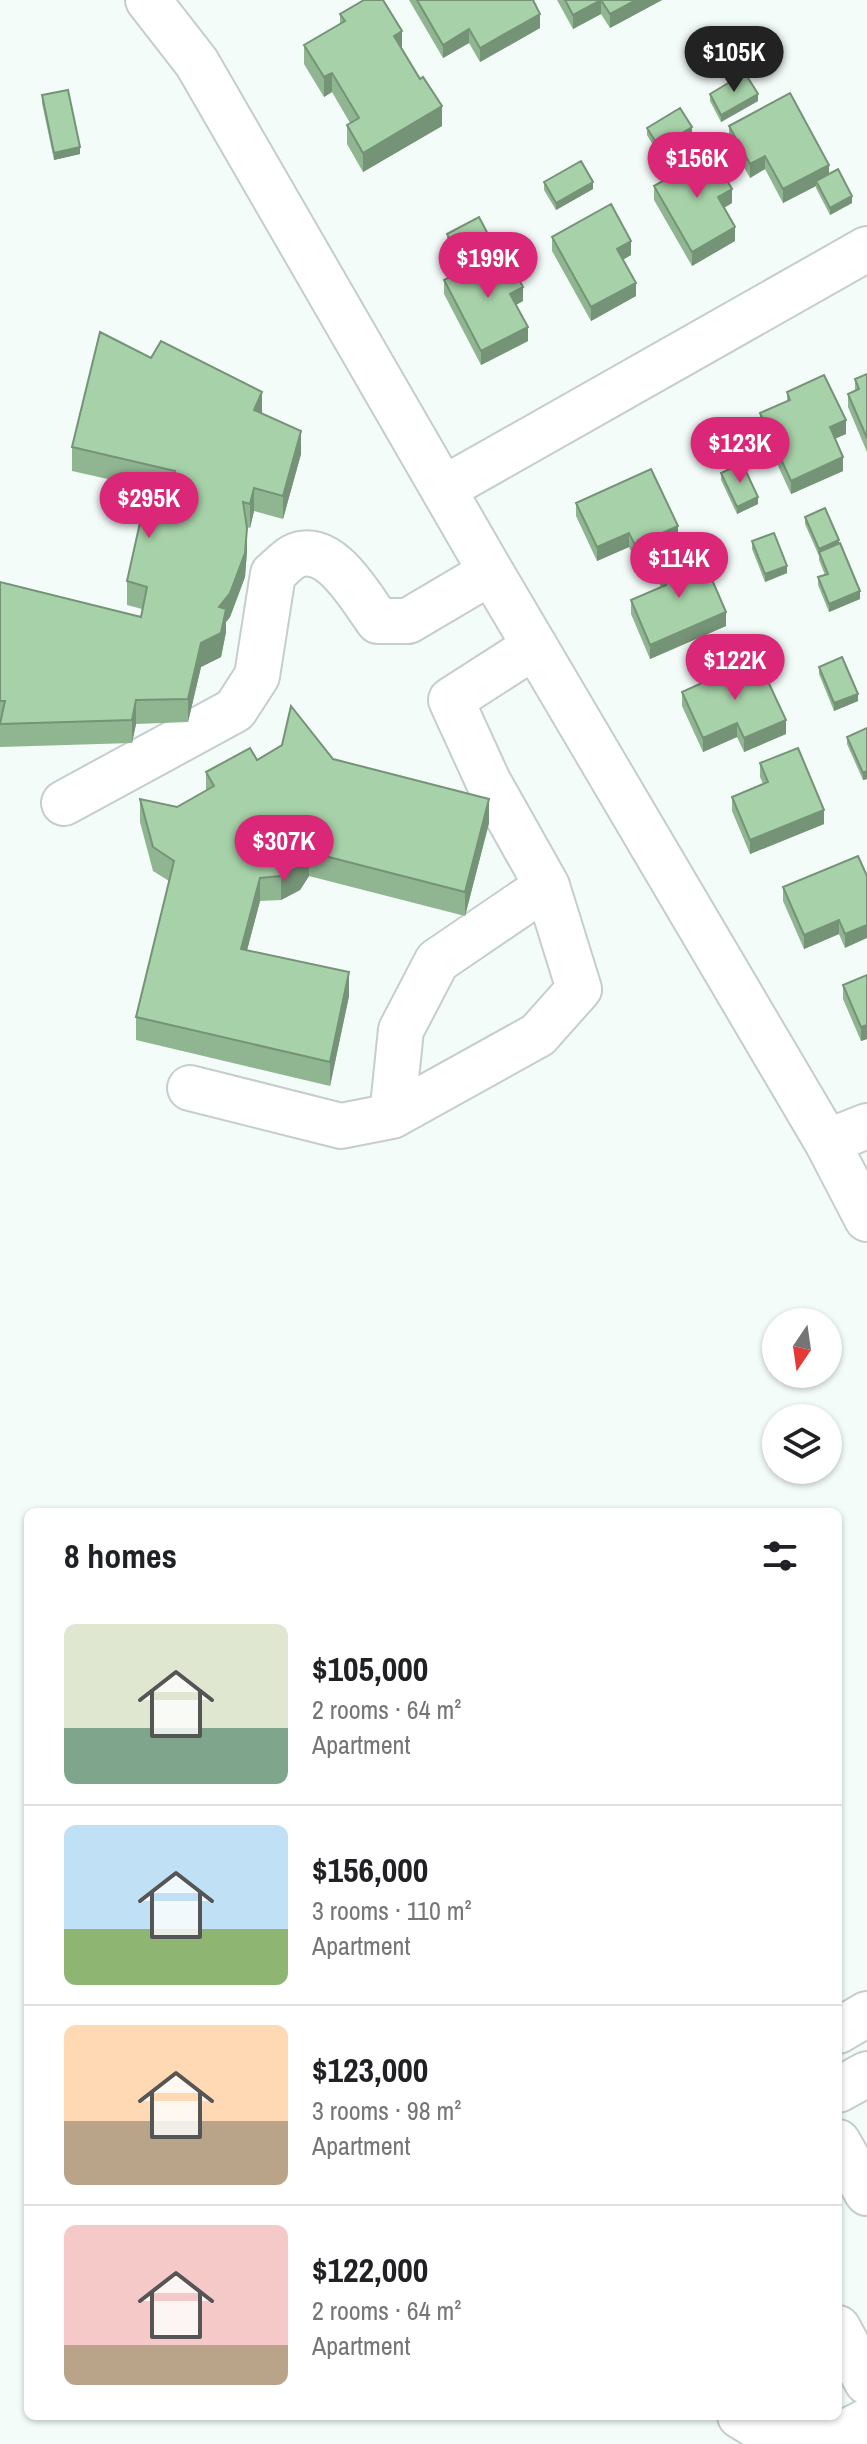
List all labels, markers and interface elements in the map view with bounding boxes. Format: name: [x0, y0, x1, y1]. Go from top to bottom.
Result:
pin: $105K: [678, 26, 790, 94]
text: $105K: [703, 34, 765, 69]
pin: $156K: [641, 132, 753, 200]
text: $156K: [666, 140, 728, 175]
pin: $199K: [432, 232, 544, 300]
text: $199K: [457, 240, 519, 275]
pin: $123K: [684, 417, 796, 485]
text: $123K: [709, 425, 771, 460]
pin: $295K: [93, 472, 205, 540]
text: $295K: [118, 480, 180, 515]
pin: $114K: [623, 532, 735, 600]
text: $114K: [648, 540, 710, 575]
pin: $122K: [679, 634, 791, 702]
text: $122K: [704, 642, 766, 677]
pin: $307K: [228, 815, 340, 883]
text: $307K: [253, 823, 315, 858]
north arrow: [762, 1308, 842, 1388]
map controls: [762, 1308, 842, 1484]
button: layers: [762, 1404, 842, 1484]
text: 8 homes: [64, 1533, 177, 1579]
icon: filters: [758, 1534, 802, 1578]
text: $105,000: [312, 1646, 428, 1692]
icon: home: [128, 1656, 224, 1752]
text: 2 rooms · 64 m²: [312, 1692, 461, 1727]
text: Apartment: [312, 1727, 410, 1762]
text: $156,000: [312, 1847, 428, 1893]
icon: home: [128, 1857, 224, 1953]
text: 3 rooms · 110 m²: [312, 1893, 472, 1928]
text: Apartment: [312, 1928, 410, 1963]
text: $123,000: [312, 2047, 428, 2093]
icon: home: [128, 2057, 224, 2153]
text: 3 rooms · 98 m²: [312, 2093, 461, 2128]
text: Apartment: [312, 2128, 410, 2163]
text: $122,000: [312, 2247, 428, 2293]
icon: home: [128, 2257, 224, 2353]
text: 2 rooms · 64 m²: [312, 2293, 461, 2328]
text: Apartment: [312, 2328, 410, 2363]

